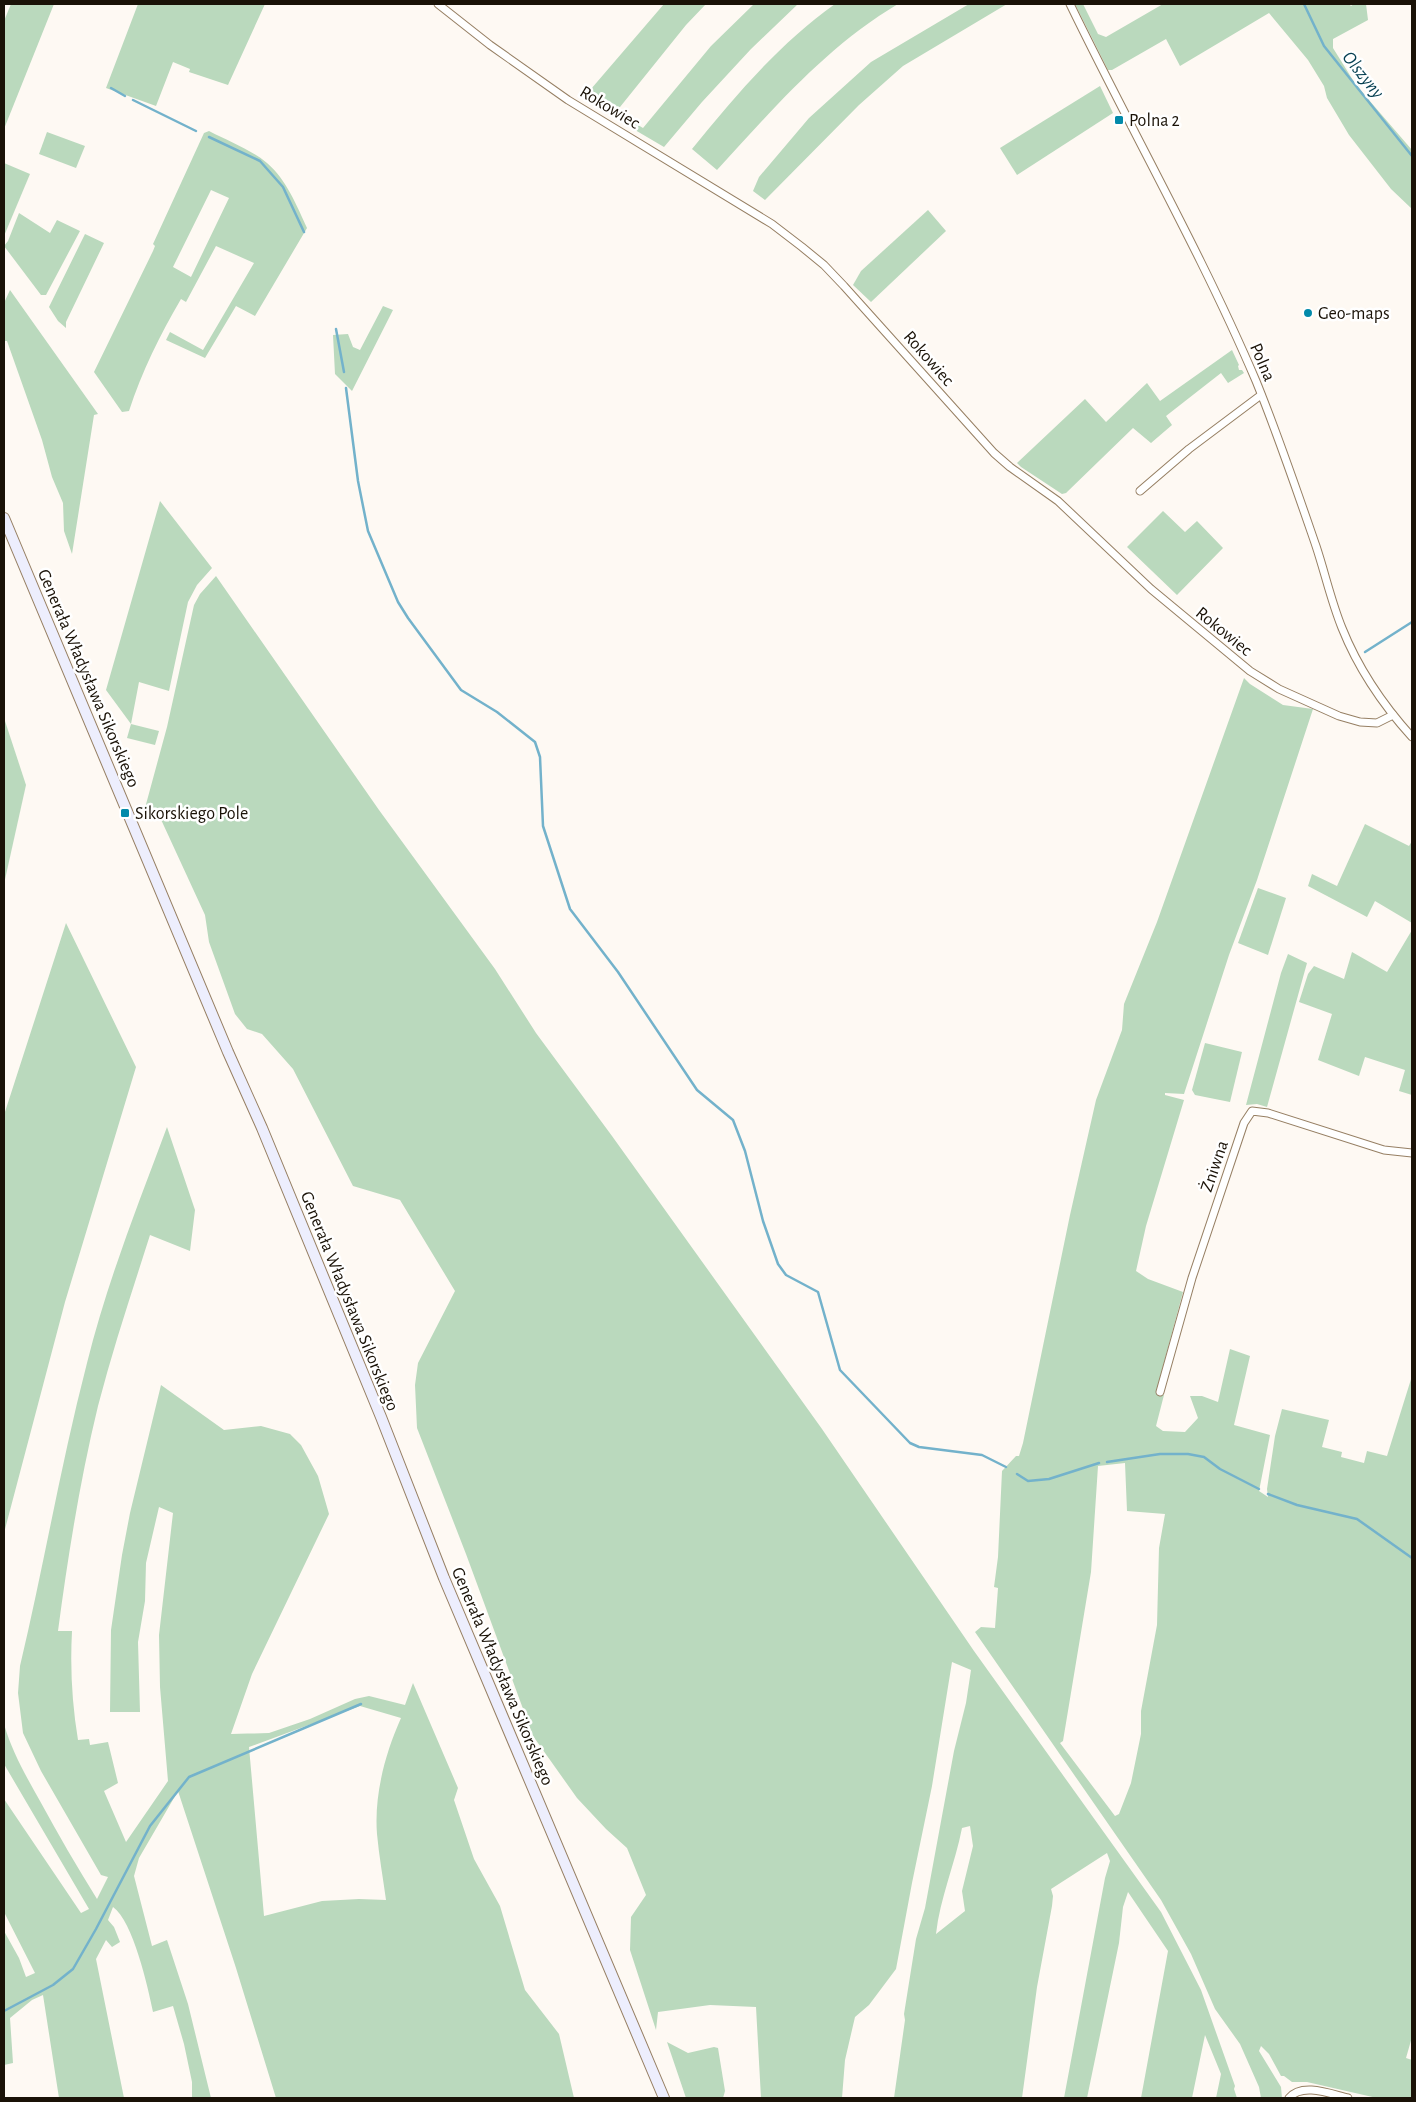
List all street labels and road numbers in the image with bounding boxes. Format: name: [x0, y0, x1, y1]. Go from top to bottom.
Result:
street label: Rokowiec: [576, 83, 643, 133]
street label: Rokowiec: [900, 328, 957, 390]
street label: Polna: [1246, 341, 1278, 384]
street label: Generała Władysława Sikorskiego: [34, 567, 142, 790]
street label: Rokowiec: [1192, 604, 1255, 660]
street label: Żniwna: [1196, 1138, 1232, 1194]
street label: Generała Władysława Sikorskiego: [297, 1189, 401, 1414]
street label: Generała Władysława Sikorskiego: [448, 1565, 556, 1788]

